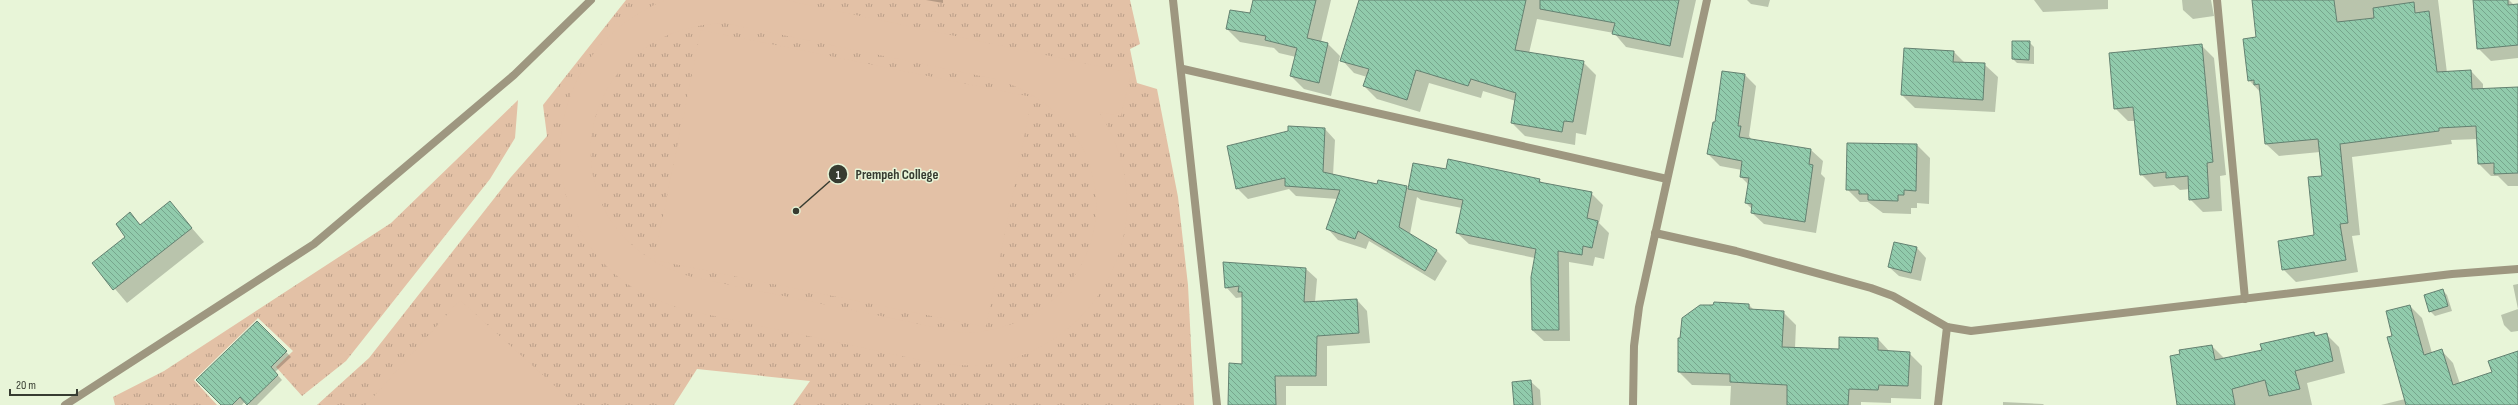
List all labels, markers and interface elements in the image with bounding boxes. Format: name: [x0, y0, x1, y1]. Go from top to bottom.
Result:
callout: Prempeh College: [828, 161, 946, 187]
text: Prempeh College: [856, 166, 938, 183]
text: 1: [836, 168, 841, 183]
scale bar: [10, 371, 77, 397]
text: 20 m: [16, 378, 36, 393]

